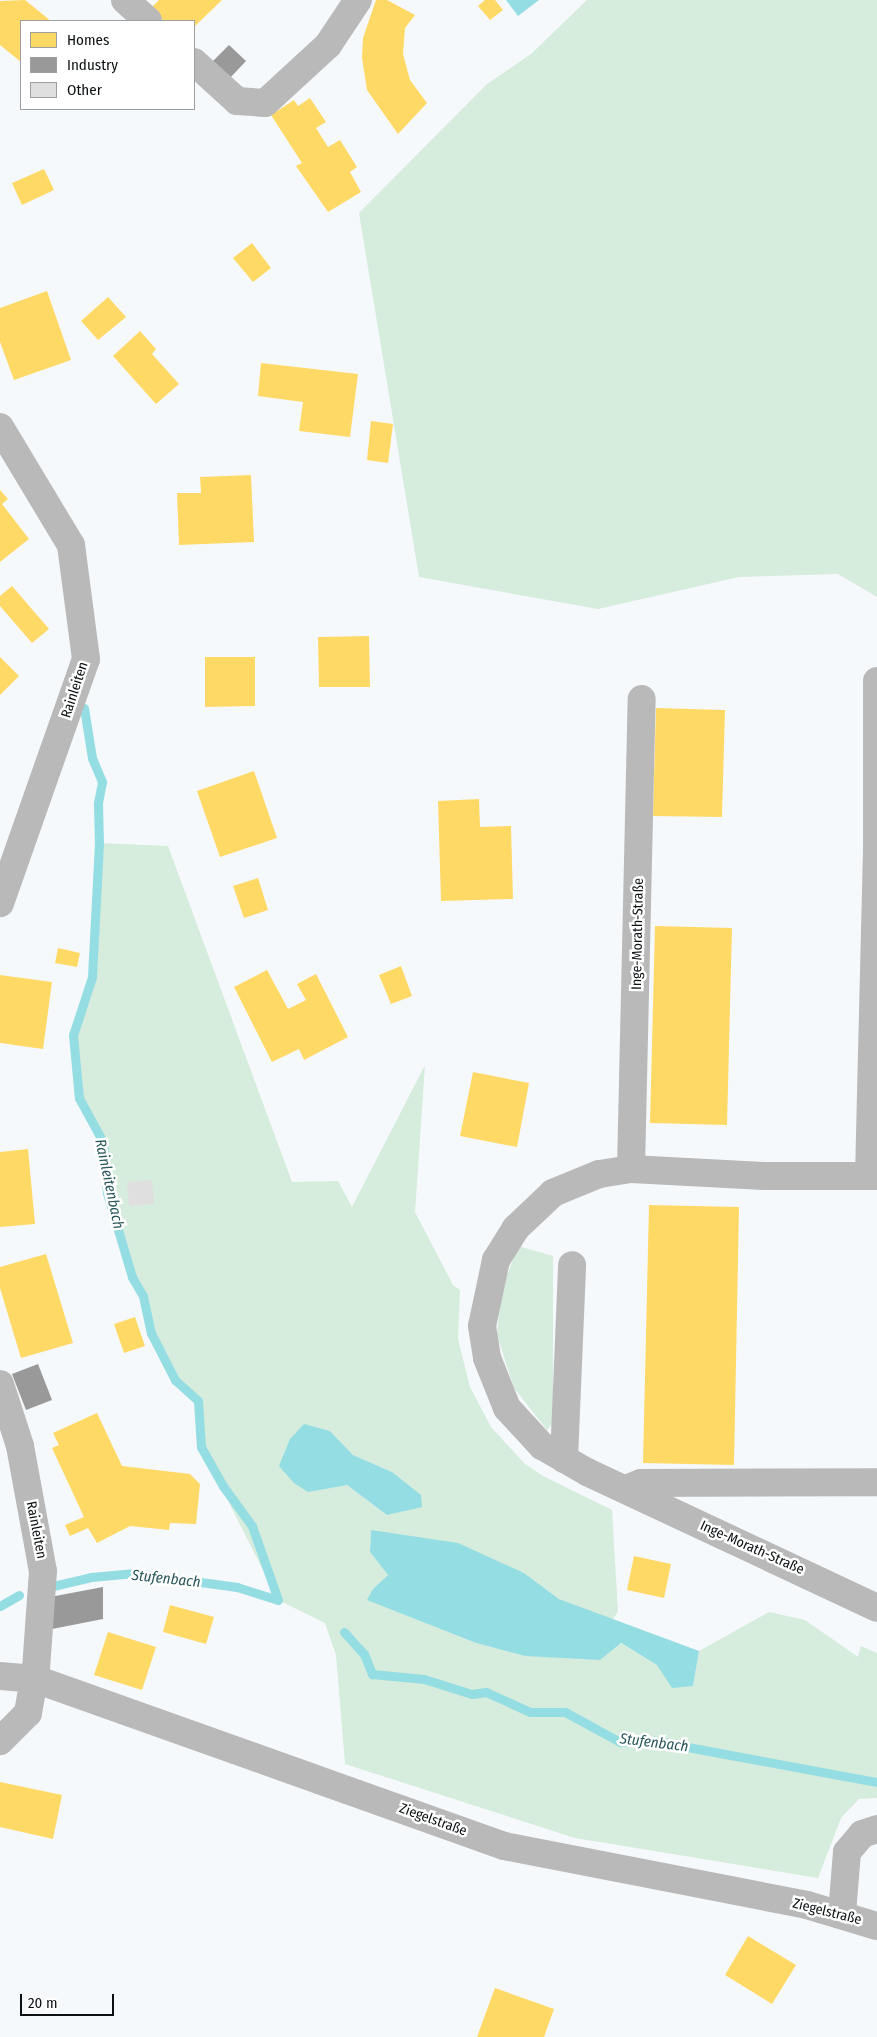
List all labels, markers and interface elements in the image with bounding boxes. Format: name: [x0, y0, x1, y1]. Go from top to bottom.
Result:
legend: [20, 20, 195, 110]
text: Homes: [67, 31, 109, 49]
text: Industry: [67, 56, 118, 74]
text: Other: [67, 81, 102, 99]
street label: Rainleiten: [58, 660, 92, 720]
street label: Inge-Morath-Straße: [629, 878, 647, 990]
water label: Rainleitenbach: [91, 1137, 127, 1231]
street label: Rainleiten: [22, 1500, 50, 1560]
street label: Inge-Morath-Straße: [697, 1518, 807, 1578]
water label: Stufenbach: [131, 1566, 201, 1592]
water label: Stufenbach: [619, 1730, 689, 1756]
street label: Ziegelstraße: [397, 1800, 469, 1840]
street label: Ziegelstraße: [791, 1895, 863, 1929]
scale bar: [22, 1984, 116, 2016]
text: 20 m: [28, 1994, 58, 2012]

